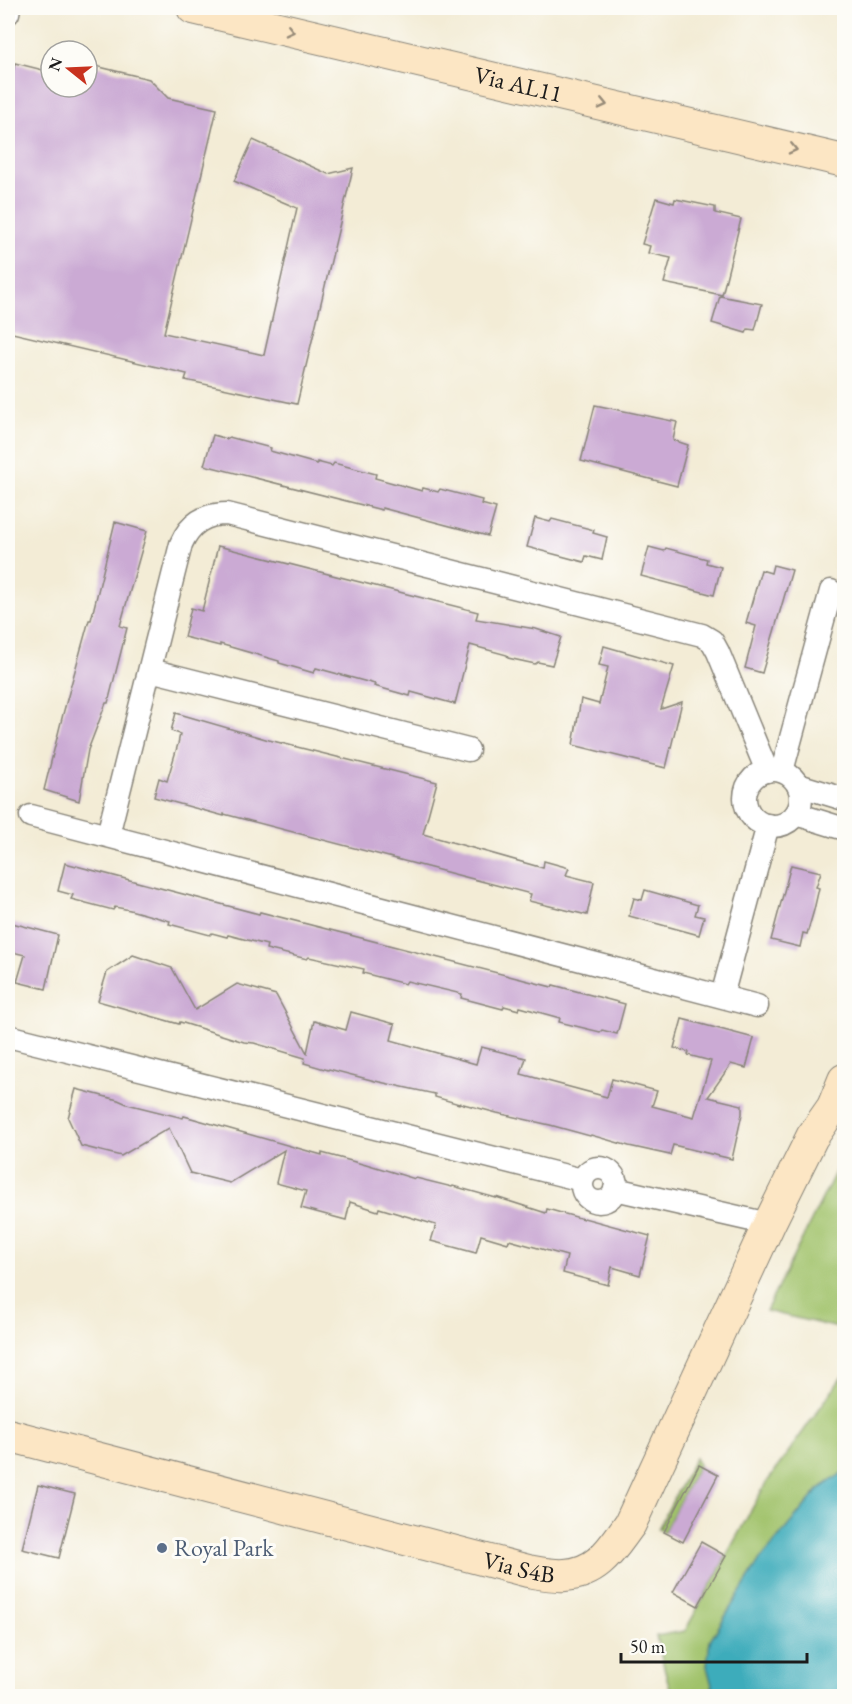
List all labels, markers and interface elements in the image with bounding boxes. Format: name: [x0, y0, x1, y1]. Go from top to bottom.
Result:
one-way arrow: [285, 23, 295, 36]
north arrow: [39, 39, 99, 99]
text: N: [43, 55, 67, 74]
street label: Via AL11: [471, 59, 565, 109]
one-way arrow: [598, 97, 608, 110]
one-way arrow: [787, 141, 797, 154]
place label: Royal Park: [174, 1532, 274, 1563]
marker: Royal Park: [155, 1541, 169, 1555]
street label: Via S4B: [480, 1544, 557, 1590]
scale bar: [621, 1626, 807, 1664]
text: 50 m: [630, 1635, 665, 1658]

